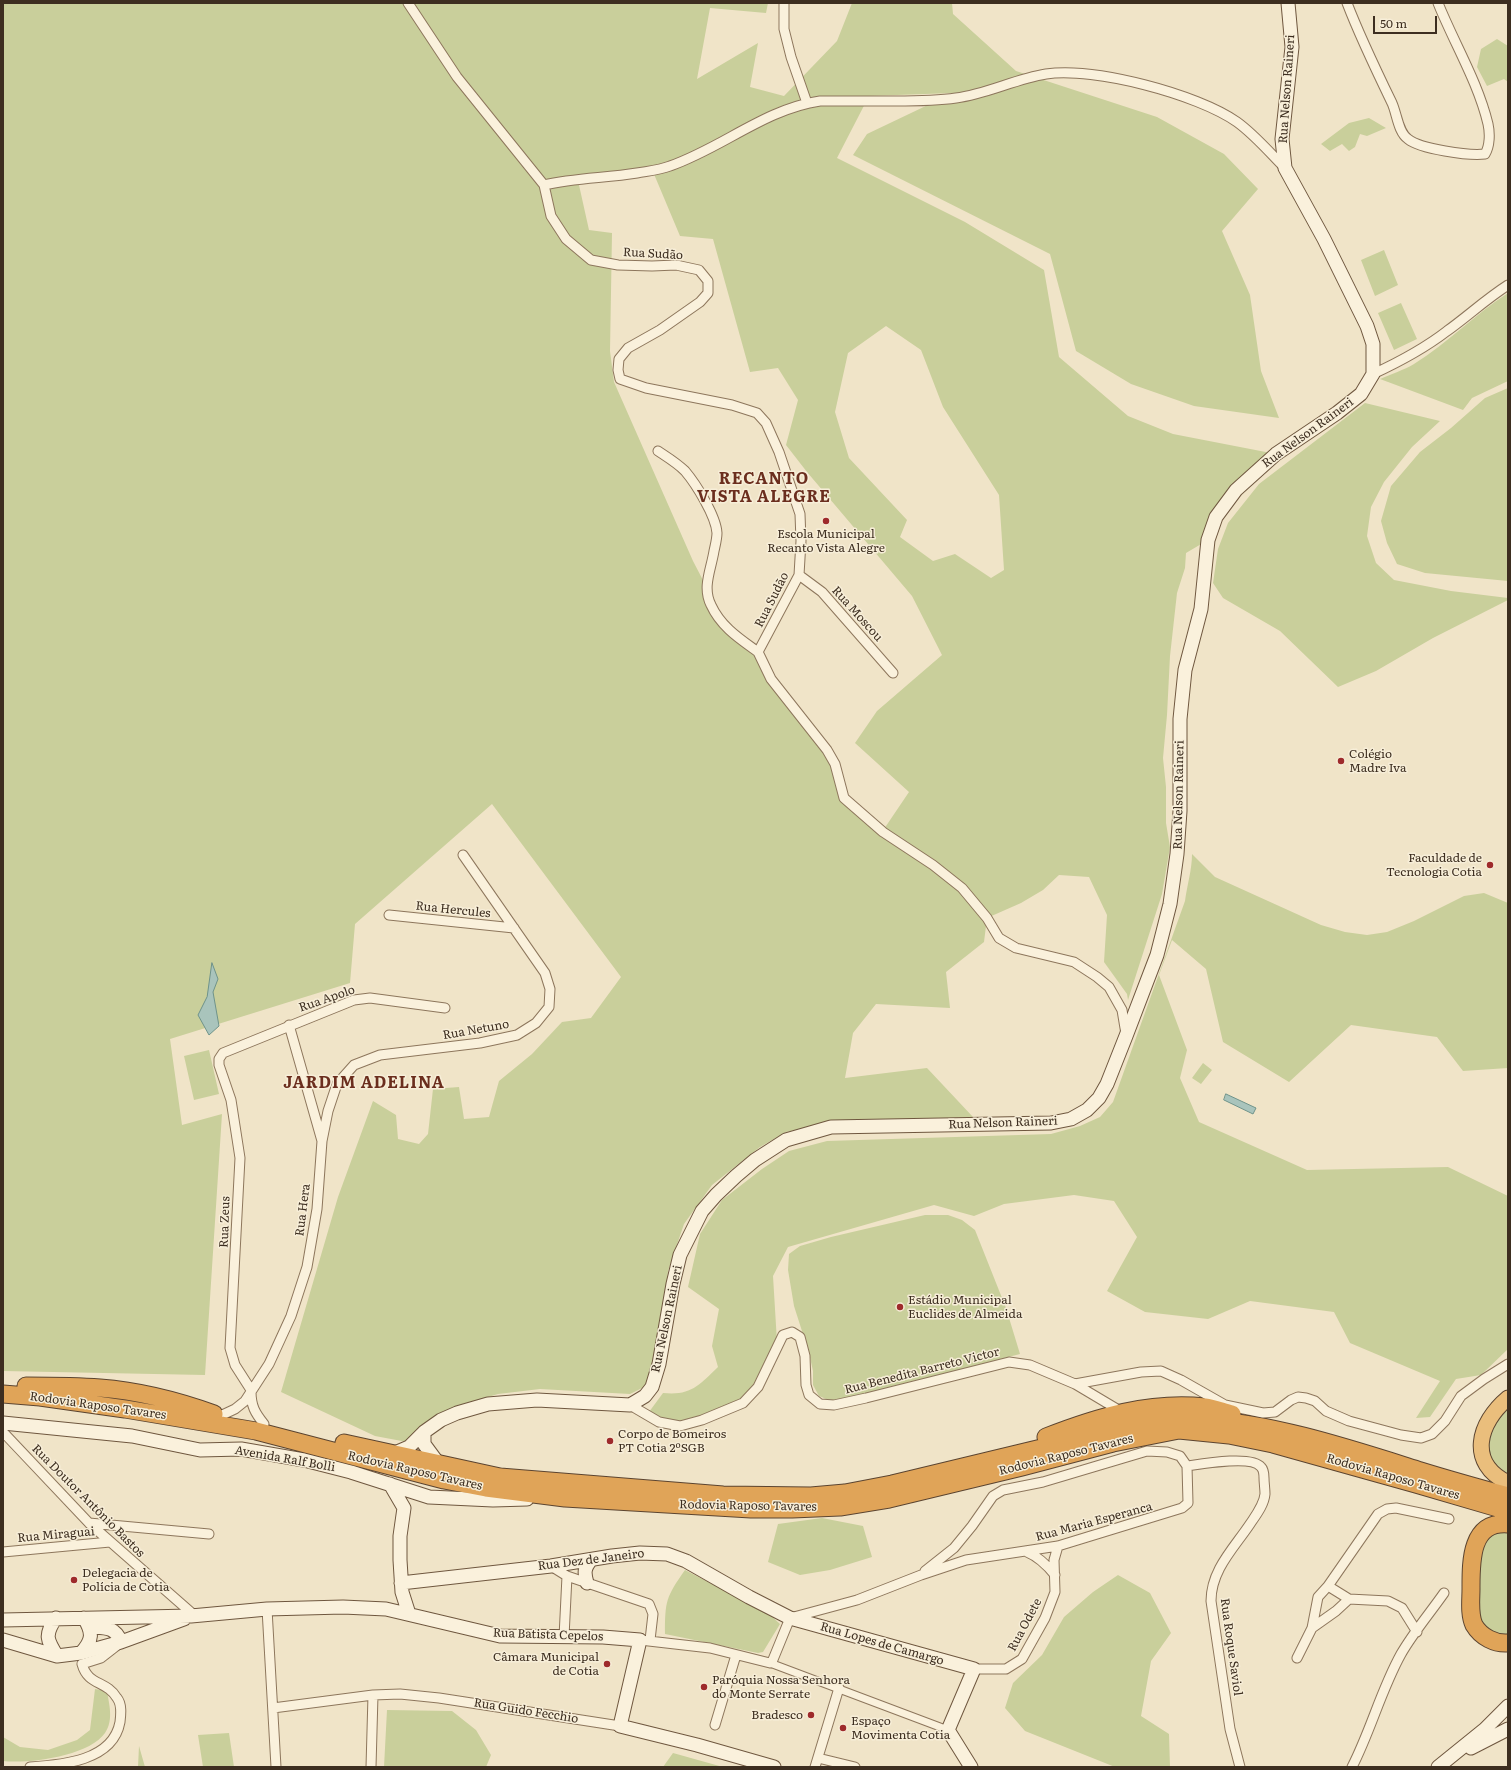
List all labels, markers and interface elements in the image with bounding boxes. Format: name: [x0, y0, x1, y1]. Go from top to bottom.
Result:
scale bar: [1375, 8, 1439, 34]
text: 50 m: [1380, 14, 1407, 32]
street label: Rua Nelson Raineri: [1276, 34, 1298, 144]
street label: Rua Sudão: [623, 245, 683, 263]
street label: Rua Nelson Raineri: [1259, 395, 1357, 471]
district label: RECANTO VISTA ALEGRE: [697, 469, 831, 507]
marker: Escola Municipal Recanto Vista Alegre: [821, 516, 831, 526]
place label: Escola Municipal Recanto Vista Alegre: [767, 527, 885, 555]
street label: Rua Sudão: [752, 570, 792, 630]
street label: Rua Moscou: [828, 583, 886, 645]
street label: Rua Nelson Raineri: [1171, 740, 1187, 850]
place label: Colégio Madre Iva: [1349, 747, 1406, 775]
marker: Colégio Madre Iva: [1336, 756, 1346, 766]
place label: Faculdade de Tecnologia Cotia: [1386, 851, 1482, 879]
marker: Faculdade de Tecnologia Cotia: [1485, 860, 1495, 870]
street label: Rua Hercules: [415, 899, 491, 921]
street label: Rua Apolo: [297, 983, 357, 1015]
street label: Rua Netuno: [442, 1017, 510, 1043]
district label: JARDIM ADELINA: [283, 1073, 445, 1093]
street label: Rua Nelson Raineri: [948, 1114, 1058, 1132]
street label: Rua Hera: [293, 1183, 313, 1237]
street label: Rua Zeus: [217, 1196, 233, 1248]
street label: Rua Nelson Raineri: [649, 1264, 685, 1374]
place label: Estádio Municipal Euclides de Almeida: [908, 1293, 1022, 1321]
marker: Estádio Municipal Euclides de Almeida: [895, 1302, 905, 1312]
street label: Rua Benedita Barreto Victor: [843, 1345, 1001, 1397]
street label: Rodovia Raposo Tavares: [29, 1389, 167, 1423]
place label: Corpo de Bomeiros PT Cotia 2ºSGB: [618, 1427, 726, 1455]
street label: Rodovia Raposo Tavares: [997, 1431, 1135, 1479]
marker: Corpo de Bomeiros PT Cotia 2ºSGB: [605, 1436, 615, 1446]
street label: Rua Doutor Antônio Bastos: [29, 1442, 147, 1560]
street label: Avenida Ralf Bolli: [234, 1443, 336, 1475]
street label: Rodovia Raposo Tavares: [346, 1448, 484, 1494]
street label: Rodovia Raposo Tavares: [1325, 1451, 1461, 1503]
street label: Rodovia Raposo Tavares: [679, 1498, 817, 1514]
street label: Rua Maria Esperanca: [1034, 1499, 1154, 1545]
street label: Rua Miraguai: [17, 1524, 95, 1546]
street label: Rua Dez de Janeiro: [537, 1546, 645, 1574]
place label: Delegacia de Polícia de Cotia: [82, 1566, 169, 1594]
marker: Delegacia de Polícia de Cotia: [69, 1575, 79, 1585]
street label: Rua Odete: [1005, 1596, 1045, 1654]
street label: Rua Roque Saviol: [1217, 1597, 1245, 1697]
street label: Rua Lopes de Camargo: [818, 1619, 946, 1669]
street label: Rua Batista Cepelos: [493, 1626, 603, 1644]
place label: Câmara Municipal de Cotia: [493, 1650, 599, 1678]
marker: Câmara Municipal de Cotia: [602, 1659, 612, 1669]
place label: Paróquia Nossa Senhora do Monte Serrate: [712, 1673, 850, 1701]
marker: Paróquia Nossa Senhora do Monte Serrate: [699, 1682, 709, 1692]
street label: Rua Guido Fecchio: [473, 1696, 579, 1726]
place label: Bradesco: [751, 1708, 803, 1722]
marker: Bradesco: [806, 1710, 816, 1720]
place label: Espaço Movimenta Cotia: [851, 1714, 950, 1742]
marker: Espaço Movimenta Cotia: [838, 1723, 848, 1733]

